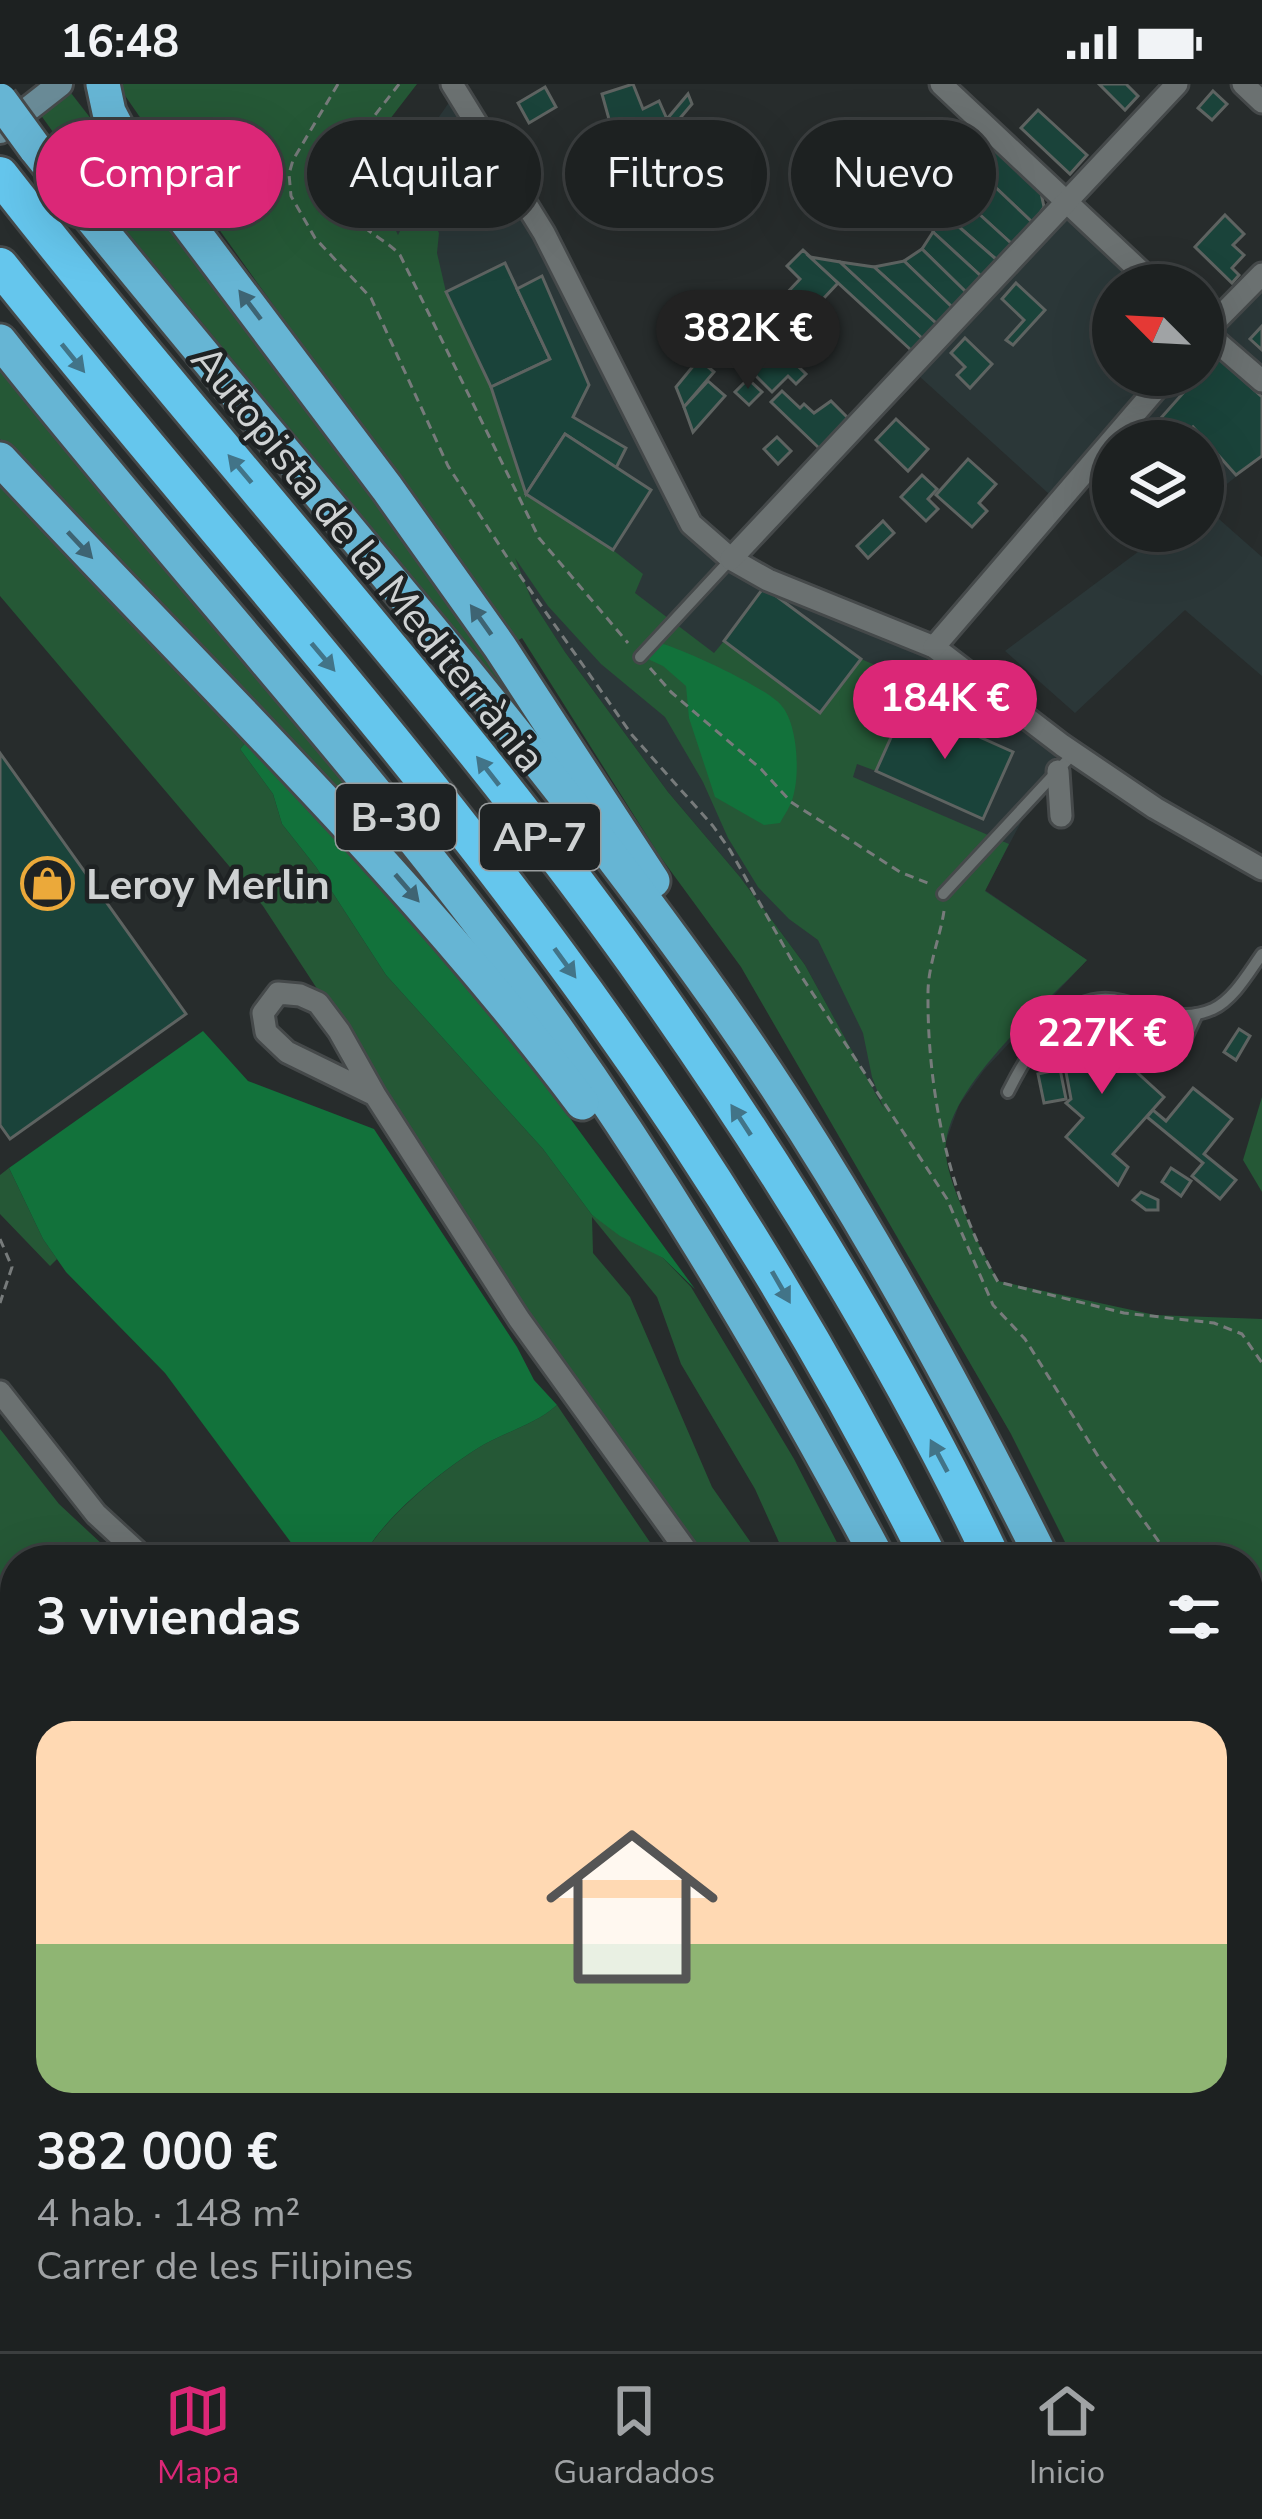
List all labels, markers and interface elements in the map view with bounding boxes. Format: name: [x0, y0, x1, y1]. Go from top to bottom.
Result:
text: 16:48: [60, 12, 179, 73]
chip: Comprar: [36, 120, 283, 228]
chip: Alquilar: [307, 120, 541, 228]
chip: Filtros: [565, 120, 767, 228]
chip: Nuevo: [791, 120, 996, 228]
north arrow: [1092, 264, 1224, 396]
map controls: [1092, 264, 1224, 552]
one-way arrow: [239, 289, 263, 321]
pin: 382K €: [650, 290, 846, 392]
text: 382K €: [683, 302, 813, 355]
street label: Autopista de la Mediterrània: [178, 333, 558, 785]
one-way arrow: [60, 342, 85, 373]
button: layers: [1092, 420, 1224, 552]
one-way arrow: [228, 454, 254, 484]
one-way arrow: [65, 530, 93, 559]
one-way arrow: [469, 604, 493, 636]
one-way arrow: [309, 642, 335, 673]
pin: 184K €: [847, 660, 1043, 762]
text: 184K €: [880, 672, 1010, 725]
one-way arrow: [476, 755, 501, 786]
road number: B-30: [336, 784, 456, 850]
road number: AP-7: [480, 804, 600, 870]
shop icon: Leroy Merlin: [19, 856, 75, 912]
place label: Leroy Merlin: [86, 857, 330, 914]
one-way arrow: [393, 873, 419, 903]
one-way arrow: [552, 947, 576, 979]
pin: 227K €: [1004, 995, 1200, 1097]
text: 227K €: [1037, 1007, 1167, 1060]
one-way arrow: [731, 1104, 753, 1136]
one-way arrow: [769, 1271, 790, 1304]
one-way arrow: [929, 1439, 950, 1473]
text: 3 viviendas: [36, 1582, 301, 1652]
icon: filters: [1161, 1584, 1227, 1650]
icon: home: [524, 1799, 740, 2015]
text: 382 000 €: [36, 2117, 278, 2187]
text: 4 hab. · 148 m²: [36, 2187, 300, 2240]
text: Carrer de les Filipines: [36, 2240, 414, 2293]
tab: Mapa: [157, 2378, 239, 2495]
tab: Guardados: [553, 2378, 715, 2495]
tab: Inicio: [1029, 2378, 1105, 2495]

